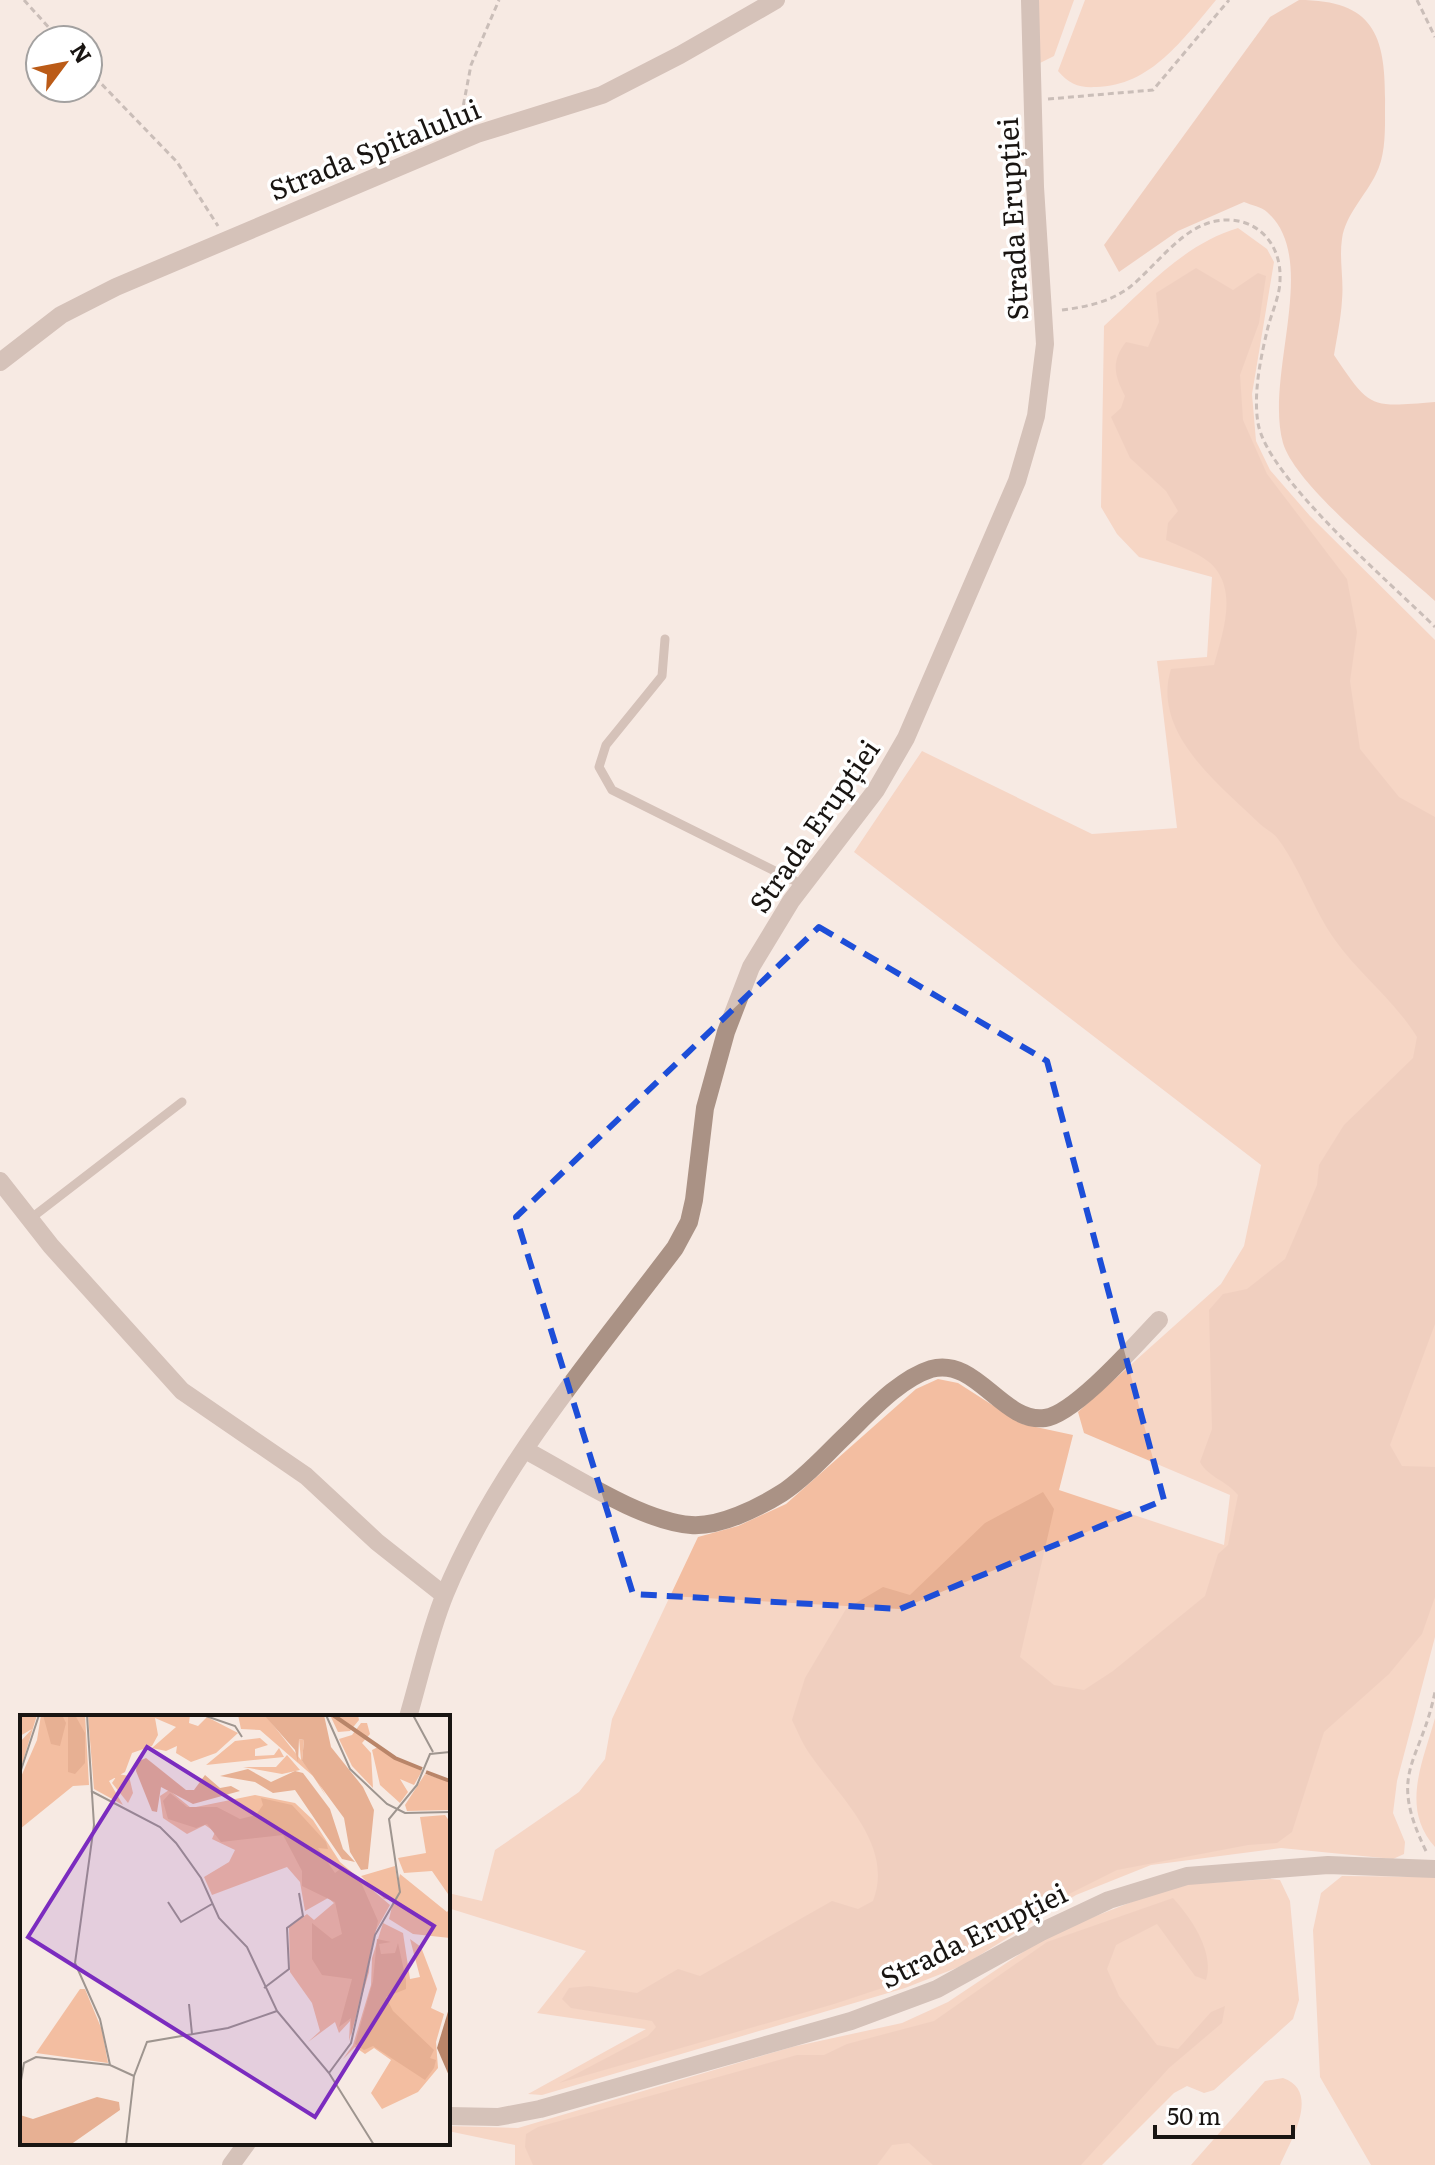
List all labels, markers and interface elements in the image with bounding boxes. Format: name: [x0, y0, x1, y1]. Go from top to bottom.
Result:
north arrow: [24, 24, 104, 104]
text: N: [63, 36, 101, 69]
street label: Strada Spitalului: [262, 86, 486, 210]
street label: Strada Erupției: [985, 116, 1037, 322]
street label: Strada Erupției: [737, 730, 889, 920]
inset map: [20, 1715, 450, 2145]
street label: Strada Erupției: [872, 1871, 1074, 1997]
scale bar: [1155, 2089, 1293, 2139]
text: 50 m: [1167, 2097, 1221, 2132]

